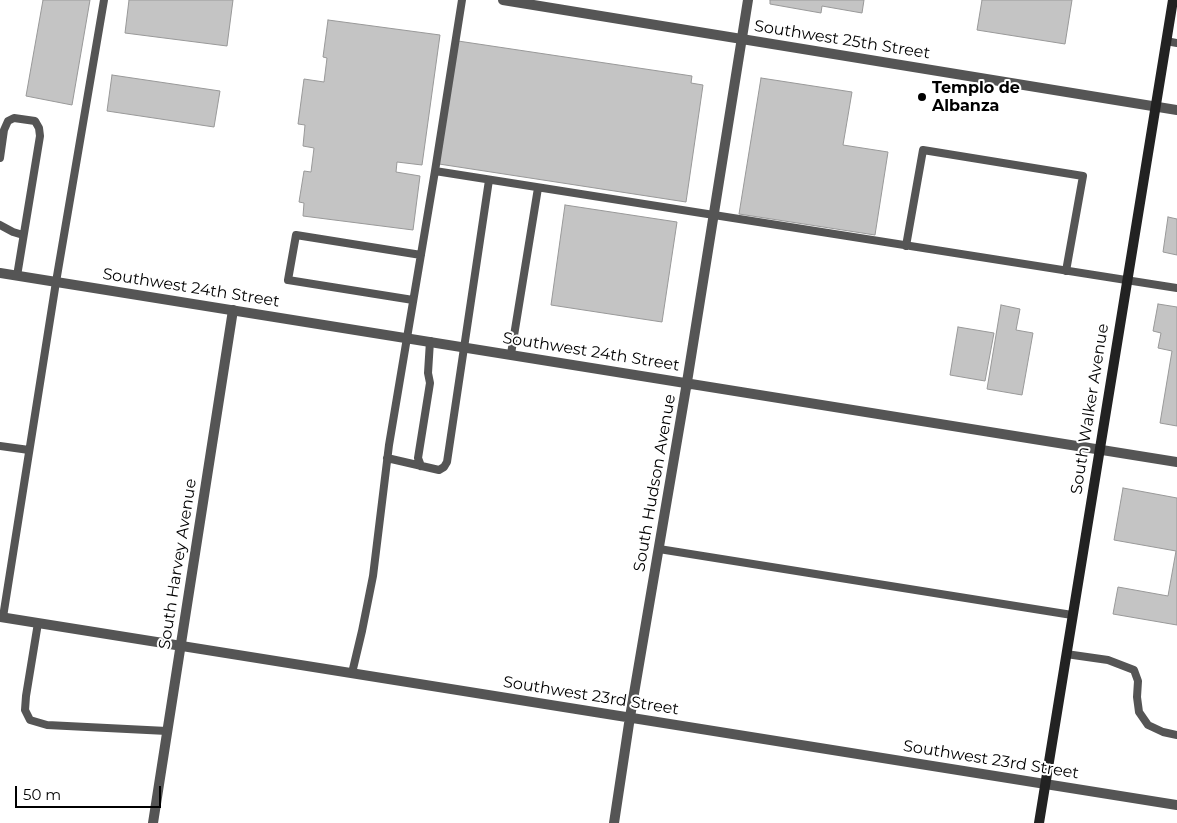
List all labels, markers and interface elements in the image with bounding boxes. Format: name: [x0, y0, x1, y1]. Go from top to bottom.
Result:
street label: Southwest 25th Street: [753, 17, 931, 63]
place label: Templo de Albanza: [932, 78, 1020, 116]
marker: Templo de Albanza: [916, 91, 928, 103]
street label: Southwest 24th Street: [101, 265, 281, 311]
street label: South Walker Avenue: [1067, 322, 1113, 496]
street label: Southwest 24th Street: [501, 329, 681, 375]
street label: South Hudson Avenue: [630, 393, 680, 573]
street label: South Harvey Avenue: [155, 477, 201, 651]
street label: Southwest 23rd Street: [502, 673, 680, 719]
street label: Southwest 23rd Street: [902, 737, 1080, 783]
scale bar: [18, 776, 164, 808]
text: 50 m: [23, 785, 61, 804]

